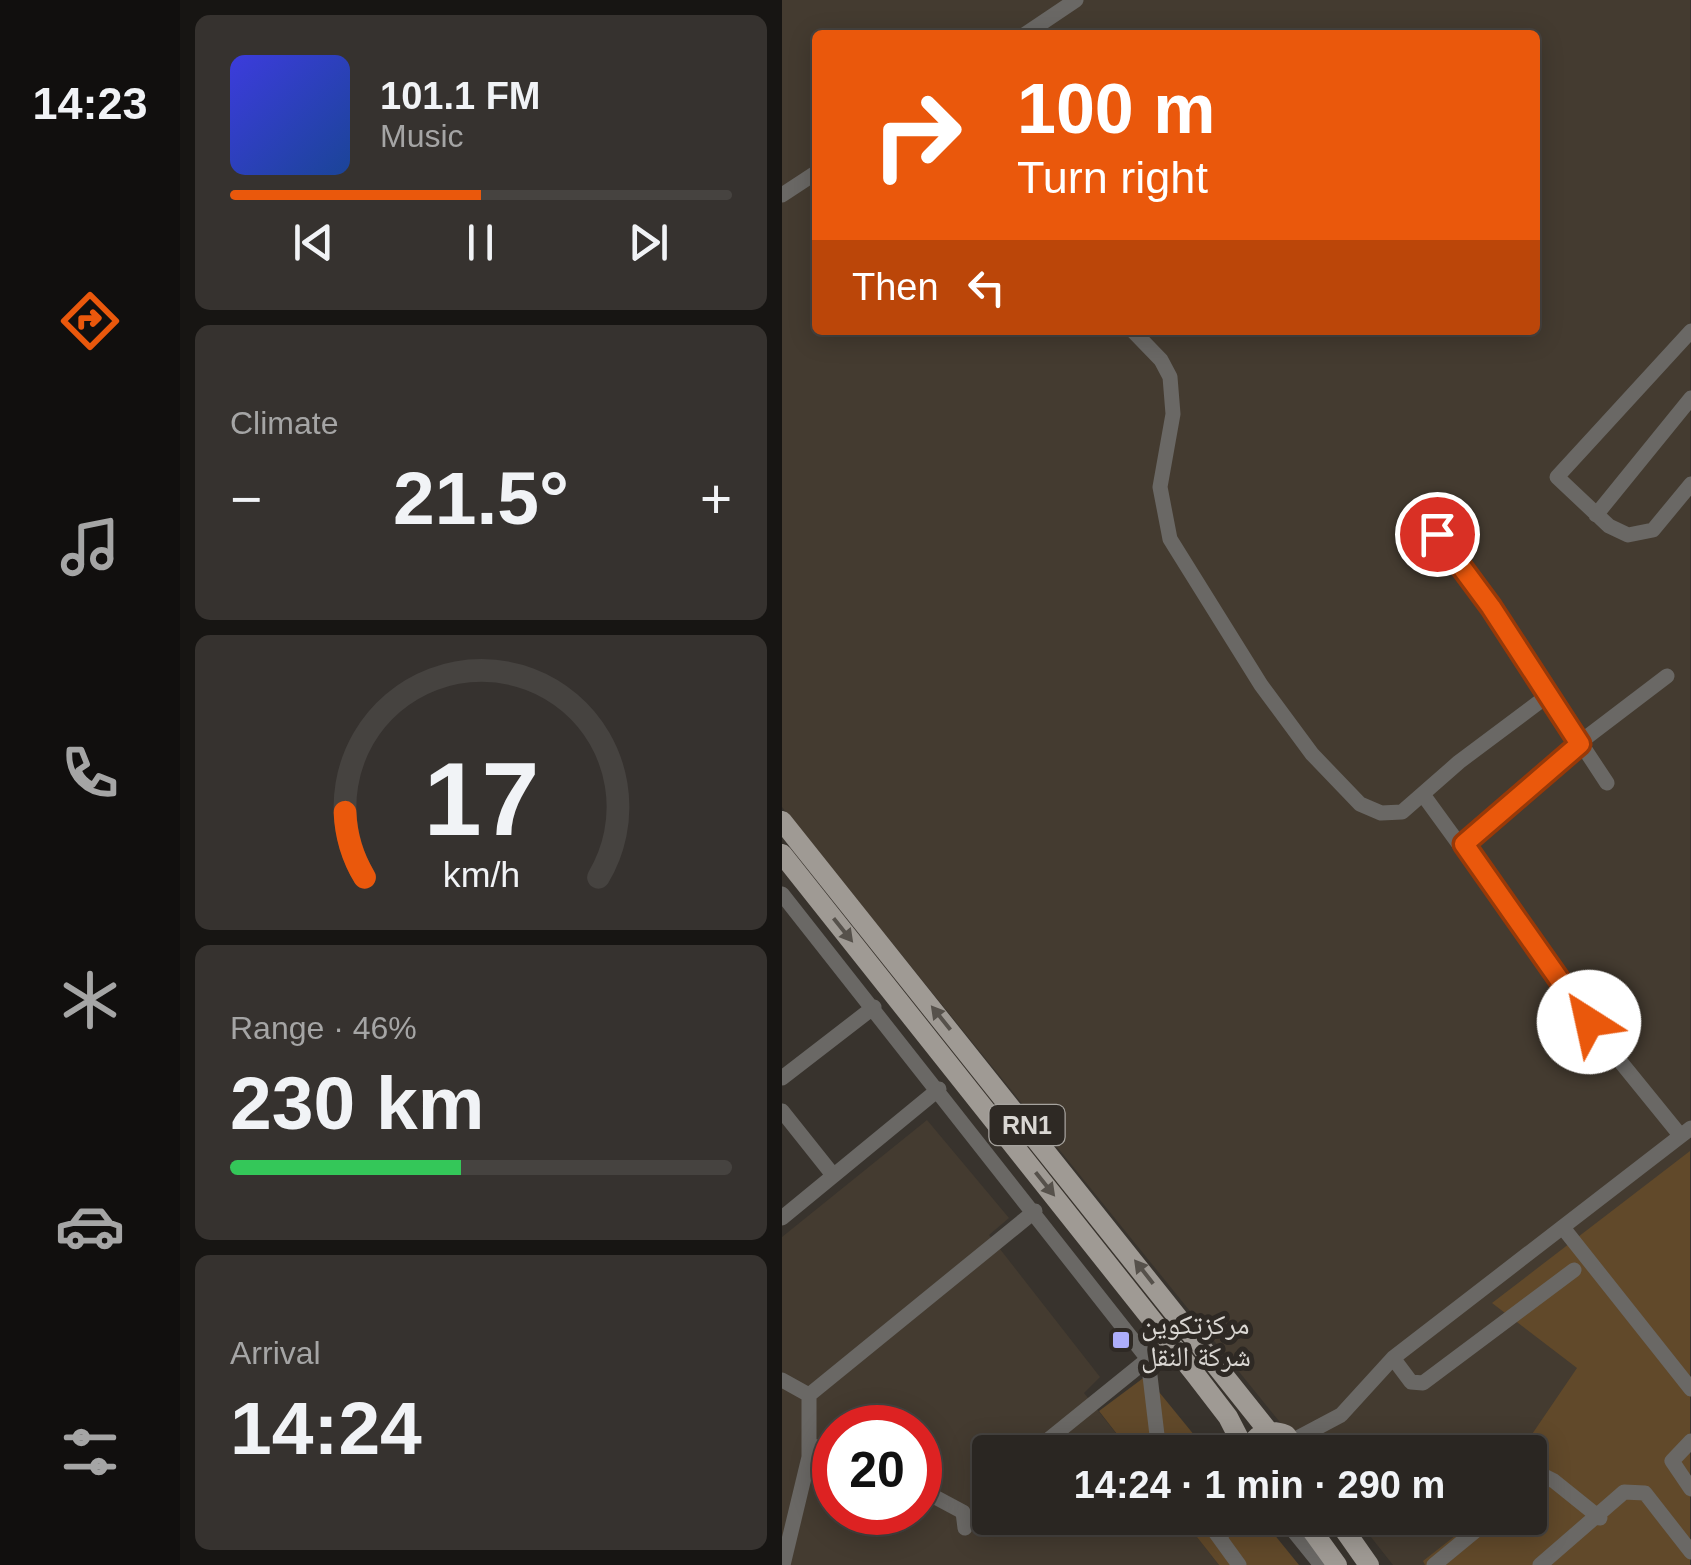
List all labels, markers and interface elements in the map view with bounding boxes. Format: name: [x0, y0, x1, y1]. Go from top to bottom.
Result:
icon: right: [852, 70, 982, 200]
text: 100 m: [1017, 70, 1215, 148]
text: 101.1 FM: [380, 75, 541, 117]
text: 14:23: [32, 78, 148, 129]
text: Music: [380, 118, 464, 154]
text: Turn right: [1017, 152, 1208, 203]
icon: previous: [286, 215, 341, 270]
icon: pause: [453, 215, 508, 270]
icon: next: [621, 215, 676, 270]
icon: left: [959, 260, 1014, 315]
text: Then: [852, 266, 939, 308]
icon: directions: [55, 286, 125, 356]
text: Climate: [230, 405, 338, 441]
text: 21.5°: [393, 456, 569, 540]
text: −: [230, 468, 262, 530]
text: +: [700, 468, 732, 530]
pin: [1395, 492, 1480, 577]
icon: arrive: [1410, 507, 1465, 562]
icon: music: [55, 512, 125, 582]
icon: phone: [55, 738, 125, 808]
text: 17: [423, 741, 539, 857]
text: km/h: [442, 855, 520, 895]
one-way arrow: [832, 917, 853, 943]
icon: climate: [55, 965, 125, 1035]
position arrow: [1537, 970, 1641, 1074]
one-way arrow: [931, 1005, 952, 1031]
text: Range · 46%: [230, 1010, 417, 1046]
text: 230 km: [230, 1061, 484, 1145]
road number: RN1: [990, 1105, 1064, 1145]
one-way arrow: [1034, 1172, 1055, 1197]
icon: car: [55, 1191, 125, 1261]
one-way arrow: [1135, 1259, 1155, 1285]
place label: مركزتكوين شركة النقل: [1141, 1309, 1251, 1374]
marker: مركزتكوين شركة النقل: [1110, 1329, 1132, 1351]
text: Arrival: [230, 1335, 321, 1371]
text: 14:24: [230, 1386, 422, 1470]
speed limit sign: 20: [812, 1405, 942, 1535]
icon: filters: [55, 1417, 125, 1487]
text: 14:24 · 1 min · 290 m: [1074, 1464, 1445, 1506]

